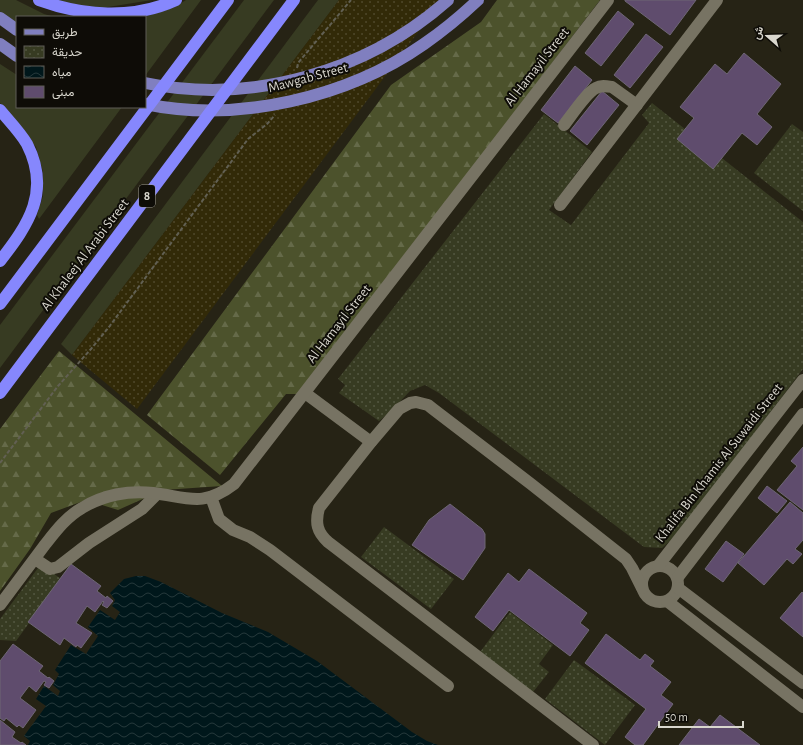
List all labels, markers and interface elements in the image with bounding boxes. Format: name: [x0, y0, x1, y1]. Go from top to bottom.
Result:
legend: [16, 16, 146, 108]
north arrow: [747, 16, 787, 56]
street label: Al Hamayil Street: [502, 25, 572, 109]
text: ش: [751, 25, 766, 41]
text: طريق: [52, 26, 78, 40]
text: حديقة: [52, 46, 82, 59]
street label: Mawgab Street: [267, 61, 350, 95]
text: مياه: [52, 66, 71, 79]
text: مبنى: [52, 86, 74, 100]
road number: 8: [139, 185, 155, 207]
street label: Al Khaleej Al Arabi Street: [38, 196, 132, 314]
street label: Al Hamayil Street: [304, 282, 374, 366]
street label: Khalifa Bin Khamis Al Suwaidi Street: [653, 381, 786, 545]
scale bar: [659, 703, 743, 729]
text: 50 m: [665, 711, 688, 723]

